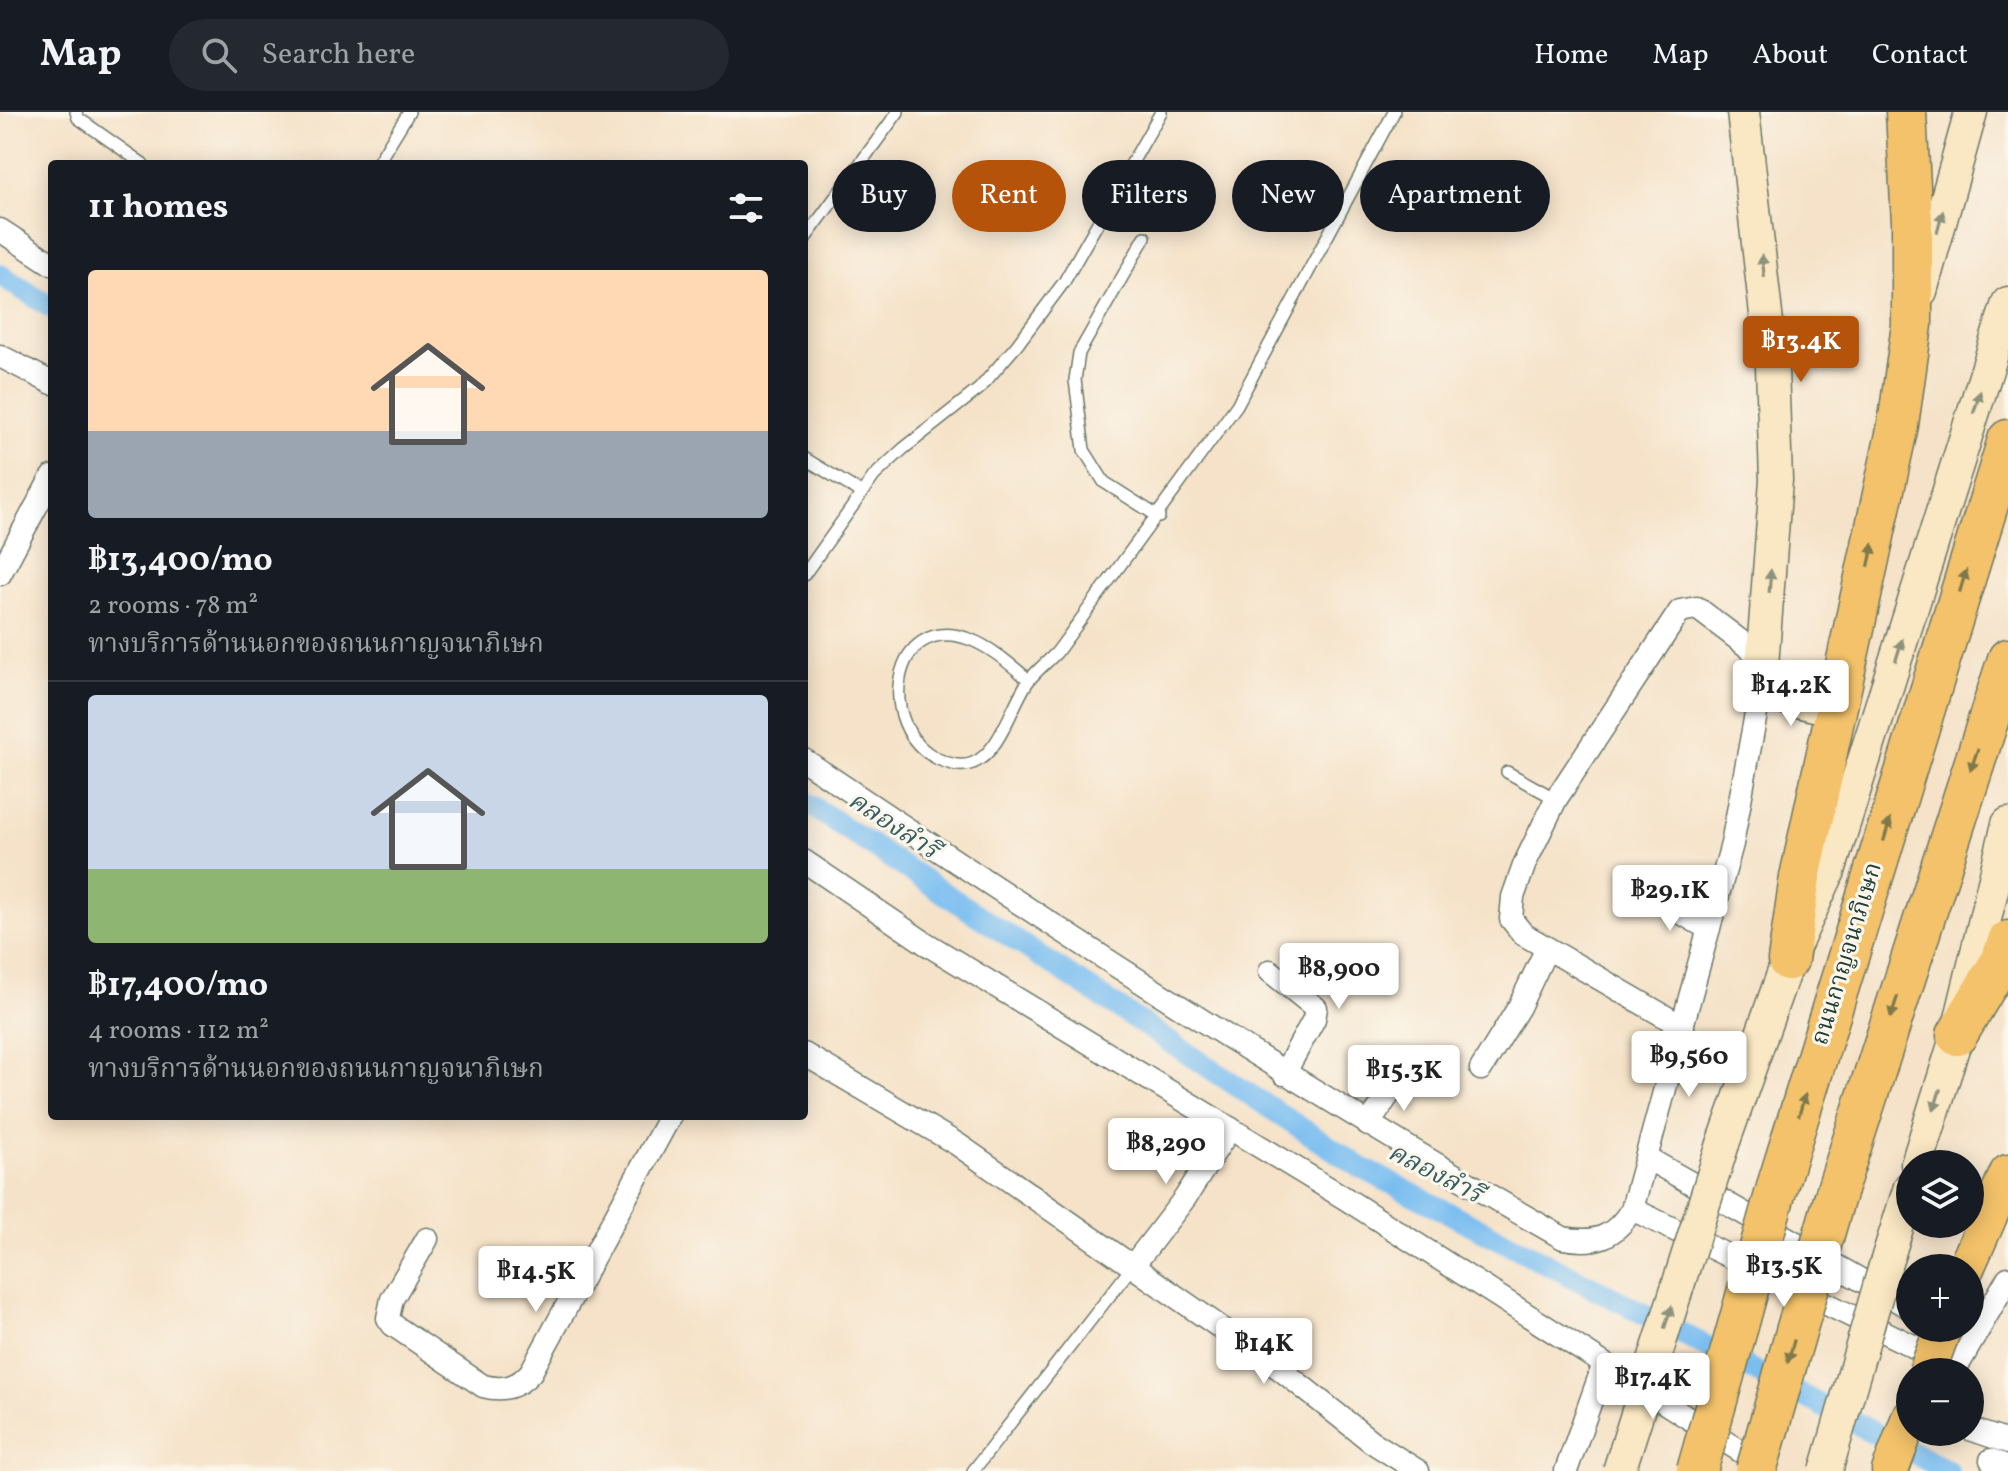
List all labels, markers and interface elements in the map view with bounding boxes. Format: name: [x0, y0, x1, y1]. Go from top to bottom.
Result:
search box: [169, 19, 729, 91]
text: Map: [40, 29, 121, 82]
icon: search: [197, 33, 241, 77]
text: Search here: [261, 34, 415, 76]
text: Home: [1534, 36, 1608, 75]
text: Map: [1652, 36, 1708, 75]
text: About: [1752, 36, 1828, 75]
text: Contact: [1872, 36, 1968, 75]
chip: Buy: [832, 160, 936, 232]
chip: Rent: [952, 160, 1066, 232]
chip: Filters: [1082, 160, 1216, 232]
chip: New: [1232, 160, 1344, 232]
chip: Apartment: [1360, 160, 1550, 232]
text: 11 homes: [88, 185, 228, 232]
icon: filters: [724, 186, 768, 230]
one-way arrow: [1934, 210, 1946, 235]
one-way arrow: [1756, 253, 1769, 278]
pin: ฿13.4K: [1736, 316, 1866, 384]
icon: home: [356, 322, 500, 466]
text: ฿13.4K: [1761, 324, 1841, 360]
one-way arrow: [1971, 389, 1984, 413]
text: ฿13,400/mo: [88, 538, 273, 585]
one-way arrow: [1865, 543, 1878, 568]
one-way arrow: [1763, 568, 1776, 593]
one-way arrow: [1957, 569, 1970, 593]
text: 2 rooms · 78 m²: [88, 588, 258, 624]
text: ทางบริการด้านนอกของถนนกาญจนาภิเษก: [88, 627, 544, 663]
one-way arrow: [1894, 637, 1906, 661]
pin: ฿14.2K: [1726, 660, 1856, 728]
text: ฿14.2K: [1751, 668, 1831, 704]
icon: home: [356, 747, 500, 891]
one-way arrow: [1968, 748, 1980, 772]
water label: คลองลำรี: [841, 783, 949, 871]
one-way arrow: [1881, 817, 1894, 841]
street label: ถนนกาญจนาภิเษก: [1804, 859, 1892, 1049]
pin: ฿29.1K: [1605, 865, 1735, 933]
text: ฿29.1K: [1631, 873, 1709, 909]
pin: ฿8,900: [1274, 943, 1404, 1011]
text: ฿8,900: [1298, 951, 1380, 987]
text: ฿17,400/mo: [88, 963, 268, 1010]
one-way arrow: [1887, 995, 1900, 1019]
text: 4 rooms · 112 m²: [88, 1013, 269, 1049]
pin: ฿9,560: [1624, 1031, 1754, 1099]
text: ฿9,560: [1650, 1039, 1728, 1075]
pin: ฿15.3K: [1339, 1045, 1469, 1113]
text: ทางบริการด้านนอกของถนนกาญจนาภิเษก: [88, 1052, 544, 1088]
text: ฿15.3K: [1366, 1053, 1442, 1089]
one-way arrow: [1930, 1088, 1943, 1112]
one-way arrow: [1796, 1093, 1809, 1117]
pin: ฿8,290: [1101, 1118, 1231, 1186]
text: ฿8,290: [1126, 1126, 1206, 1162]
water label: คลองลำรี: [1382, 1135, 1492, 1215]
map controls: [1896, 1150, 1984, 1446]
button: layers: [1896, 1150, 1984, 1238]
pin: ฿13.5K: [1719, 1241, 1849, 1309]
pin: ฿14.5K: [471, 1246, 601, 1314]
text: ฿13.5K: [1746, 1249, 1822, 1285]
text: ฿14.5K: [496, 1254, 576, 1290]
button: +: [1896, 1254, 1984, 1342]
one-way arrow: [1662, 1304, 1674, 1328]
pin: ฿14K: [1217, 1318, 1311, 1386]
text: ฿14K: [1234, 1326, 1294, 1362]
one-way arrow: [1784, 1340, 1797, 1364]
pin: ฿17.4K: [1588, 1353, 1718, 1421]
button: −: [1896, 1358, 1984, 1446]
text: ฿17.4K: [1615, 1361, 1691, 1397]

